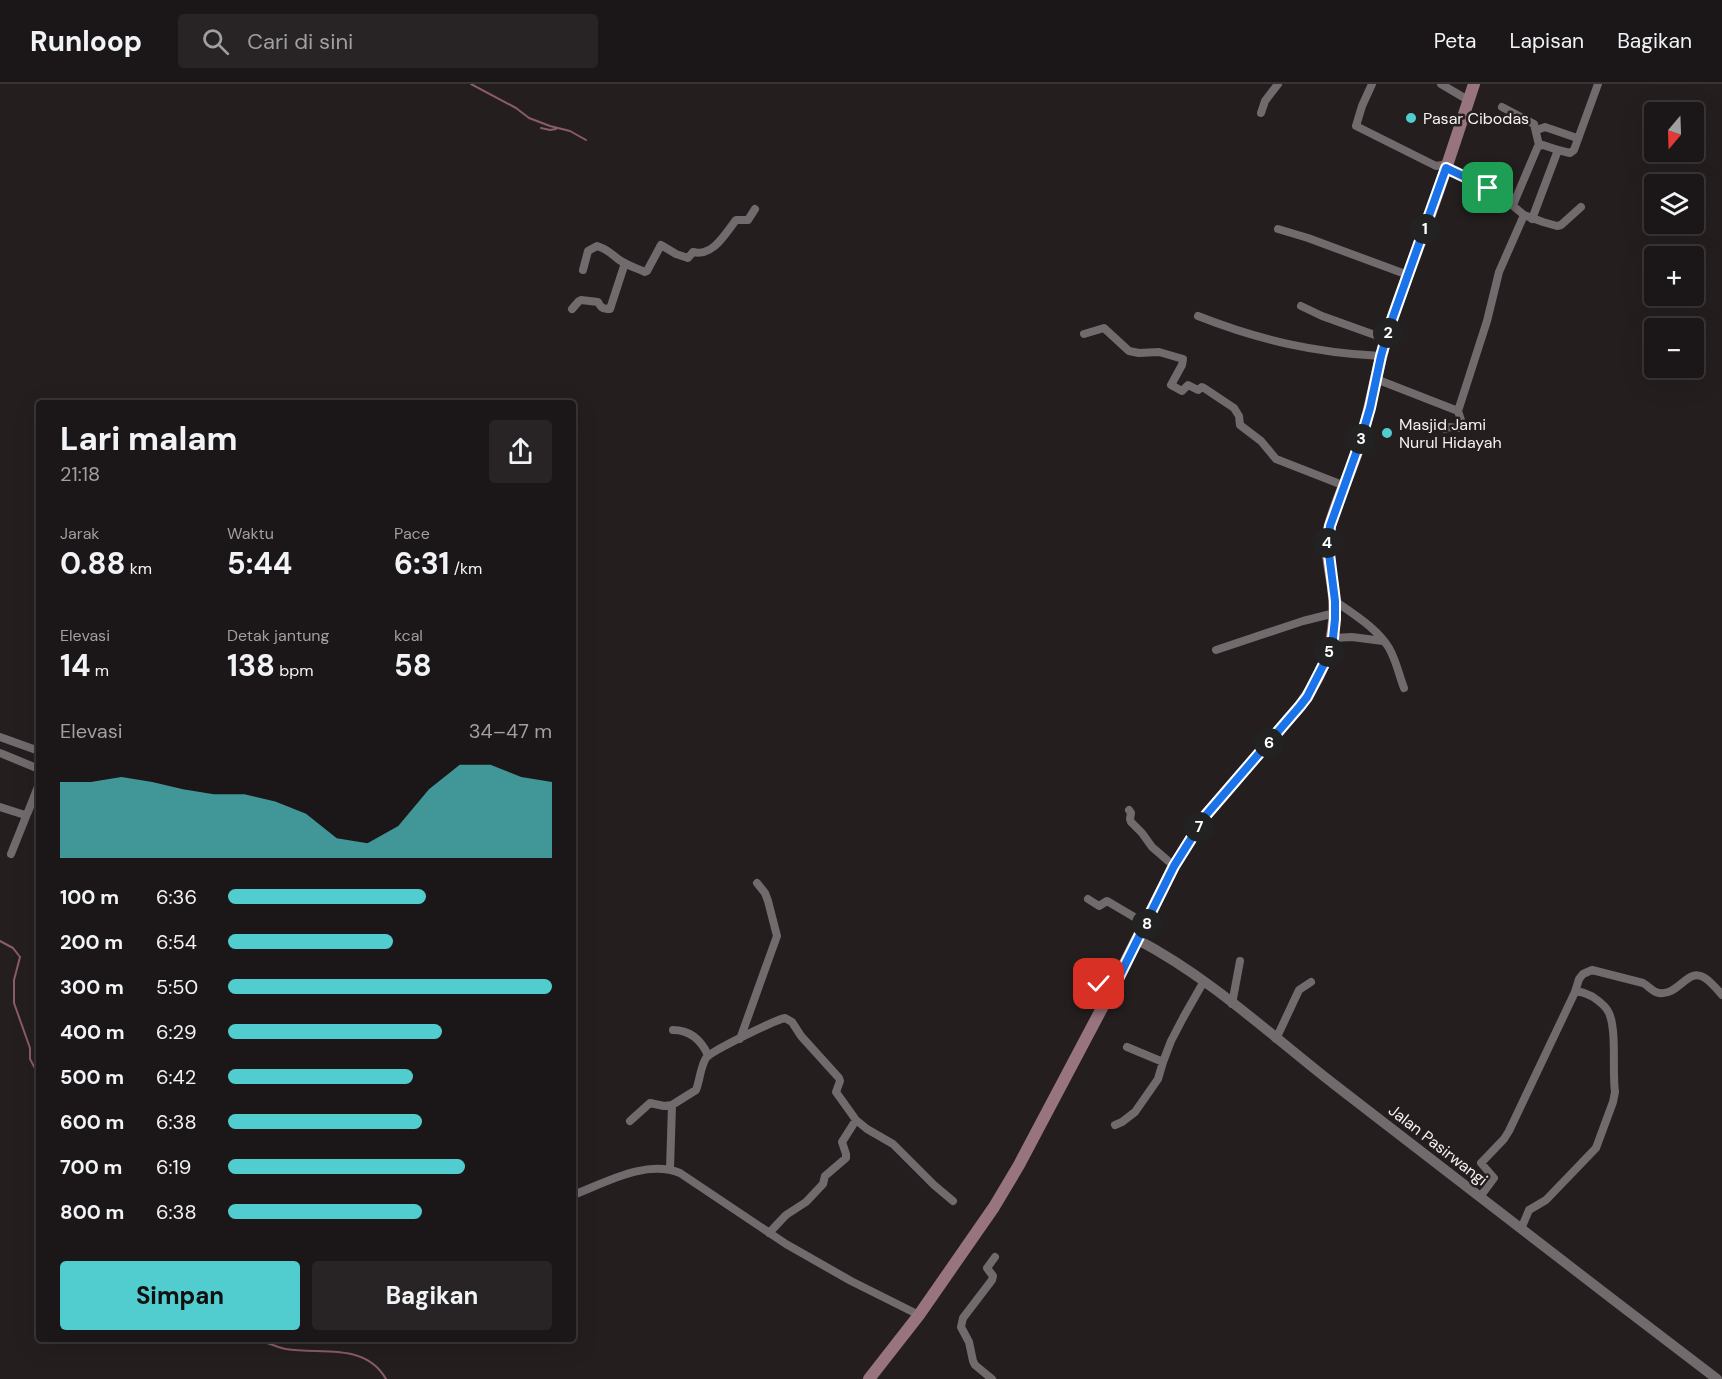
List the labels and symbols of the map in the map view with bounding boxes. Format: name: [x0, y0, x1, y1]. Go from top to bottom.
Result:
north arrow: [1644, 102, 1704, 162]
place label: Pasar Cibodas: [1423, 108, 1529, 129]
marker: Pasar Cibodas: [1404, 111, 1418, 125]
pin: [1462, 162, 1513, 213]
pin: 1: [1410, 214, 1440, 244]
pin: 2: [1373, 318, 1403, 348]
place label: Masjid Jami Nurul Hidayah: [1399, 414, 1502, 453]
pin: 3: [1346, 424, 1376, 454]
marker: Masjid Jami Nurul Hidayah: [1380, 426, 1394, 440]
pin: 4: [1312, 528, 1342, 558]
pin: 5: [1314, 637, 1344, 667]
pin: 6: [1254, 728, 1284, 758]
pin: 7: [1184, 812, 1214, 842]
pin: 8: [1132, 909, 1162, 939]
pin: [1073, 958, 1124, 1009]
street label: Jalan Pasirwangi: [1384, 1100, 1492, 1190]

